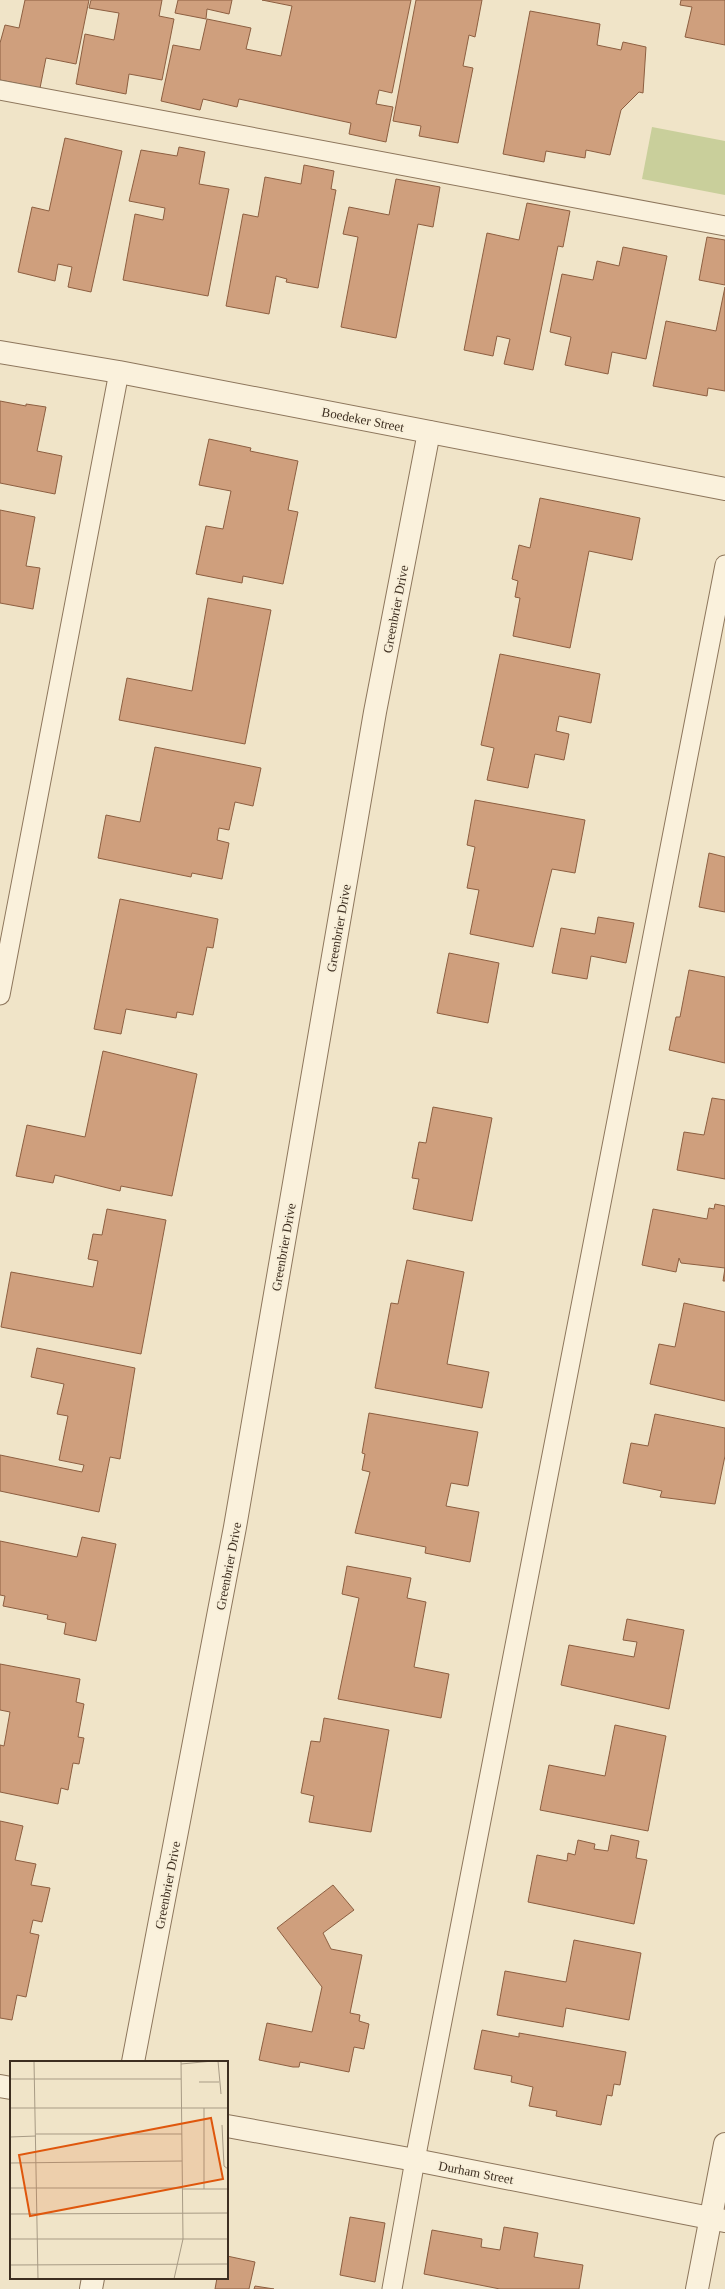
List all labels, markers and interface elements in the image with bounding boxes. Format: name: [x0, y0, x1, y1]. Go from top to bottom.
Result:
street label: Boedeker Street: [321, 404, 406, 435]
street label: Greenbrier Drive: [380, 564, 411, 654]
street label: Greenbrier Drive: [323, 883, 354, 973]
street label: Greenbrier Drive: [268, 1202, 299, 1292]
street label: Greenbrier Drive: [213, 1521, 244, 1611]
street label: Greenbrier Drive: [152, 1840, 183, 1930]
inset map: [10, 2061, 228, 2279]
street label: Durham Street: [437, 2158, 515, 2187]

